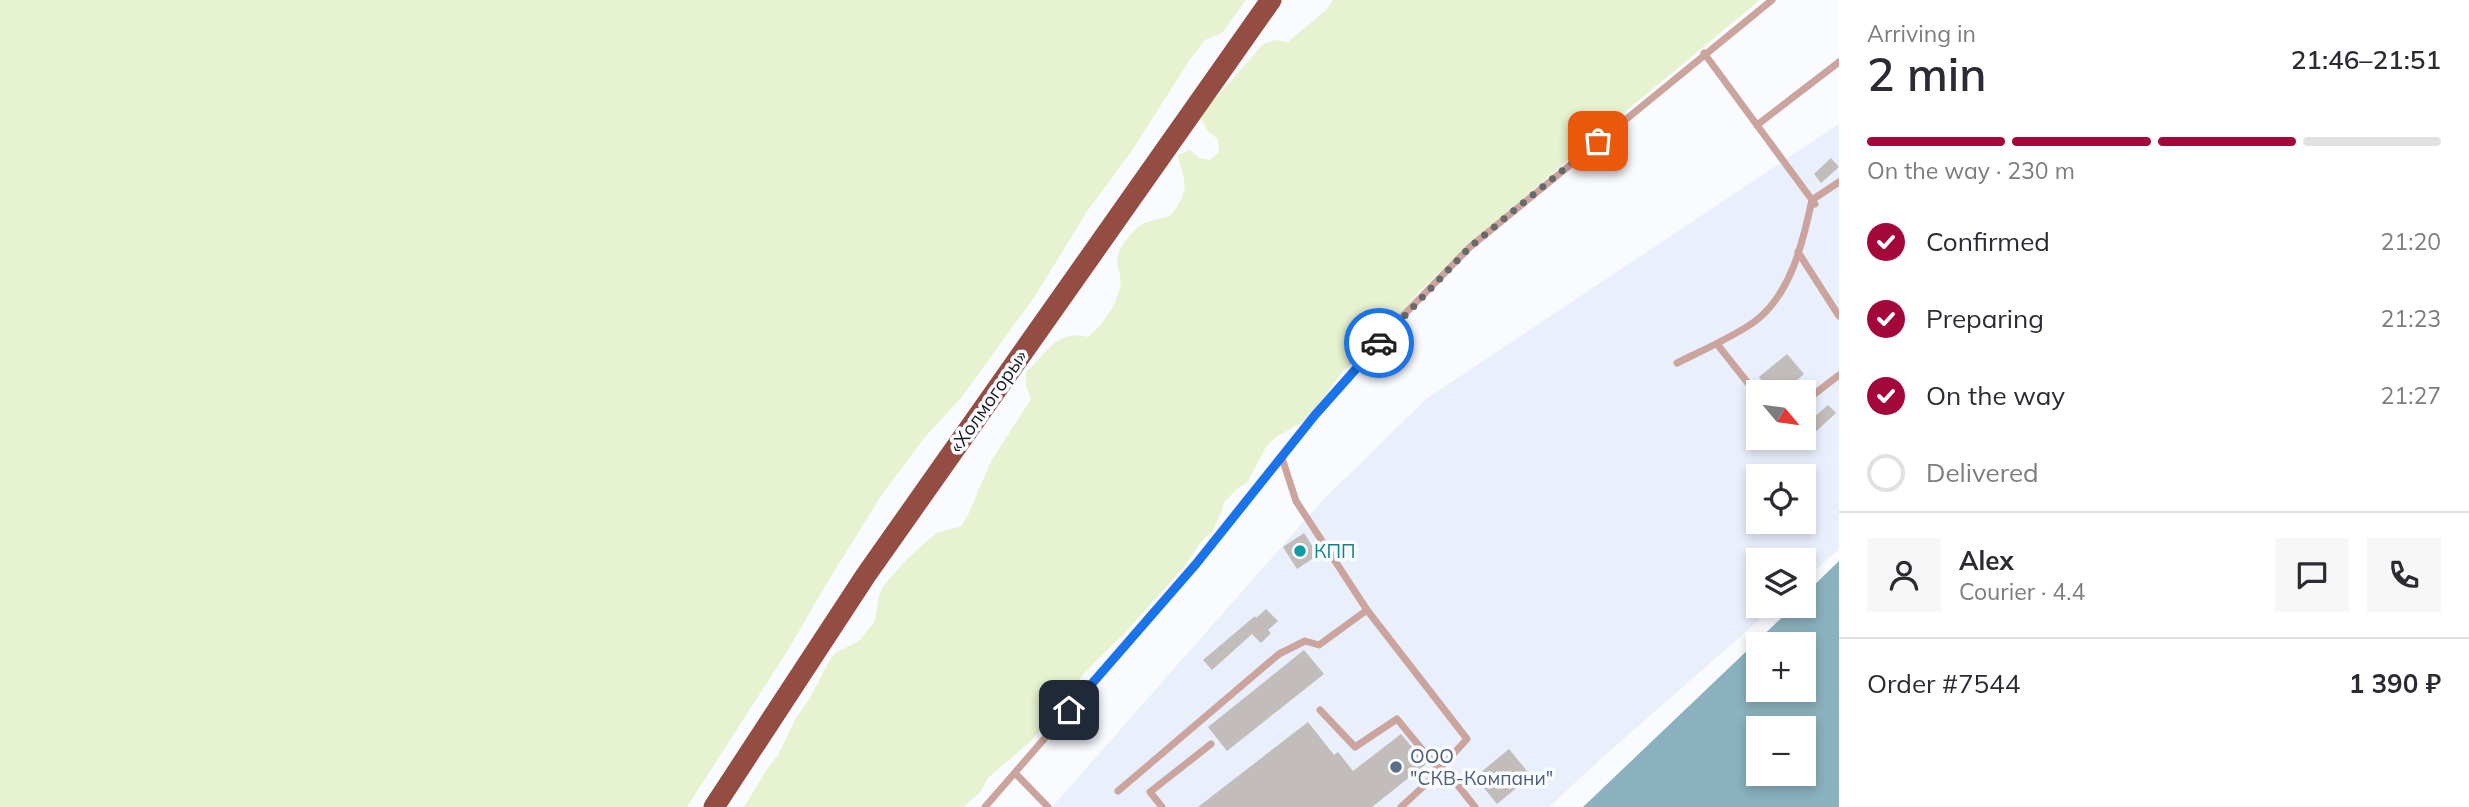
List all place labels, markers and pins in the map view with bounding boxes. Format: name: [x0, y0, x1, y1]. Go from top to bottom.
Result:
pin: [1568, 111, 1628, 171]
place label: КПП: [1314, 539, 1356, 563]
marker: КПП: [1292, 543, 1308, 559]
pin: [1039, 680, 1099, 740]
place label: ООО "СКВ-Компани": [1410, 744, 1553, 790]
marker: ООО "СКВ-Компани": [1388, 759, 1404, 775]

